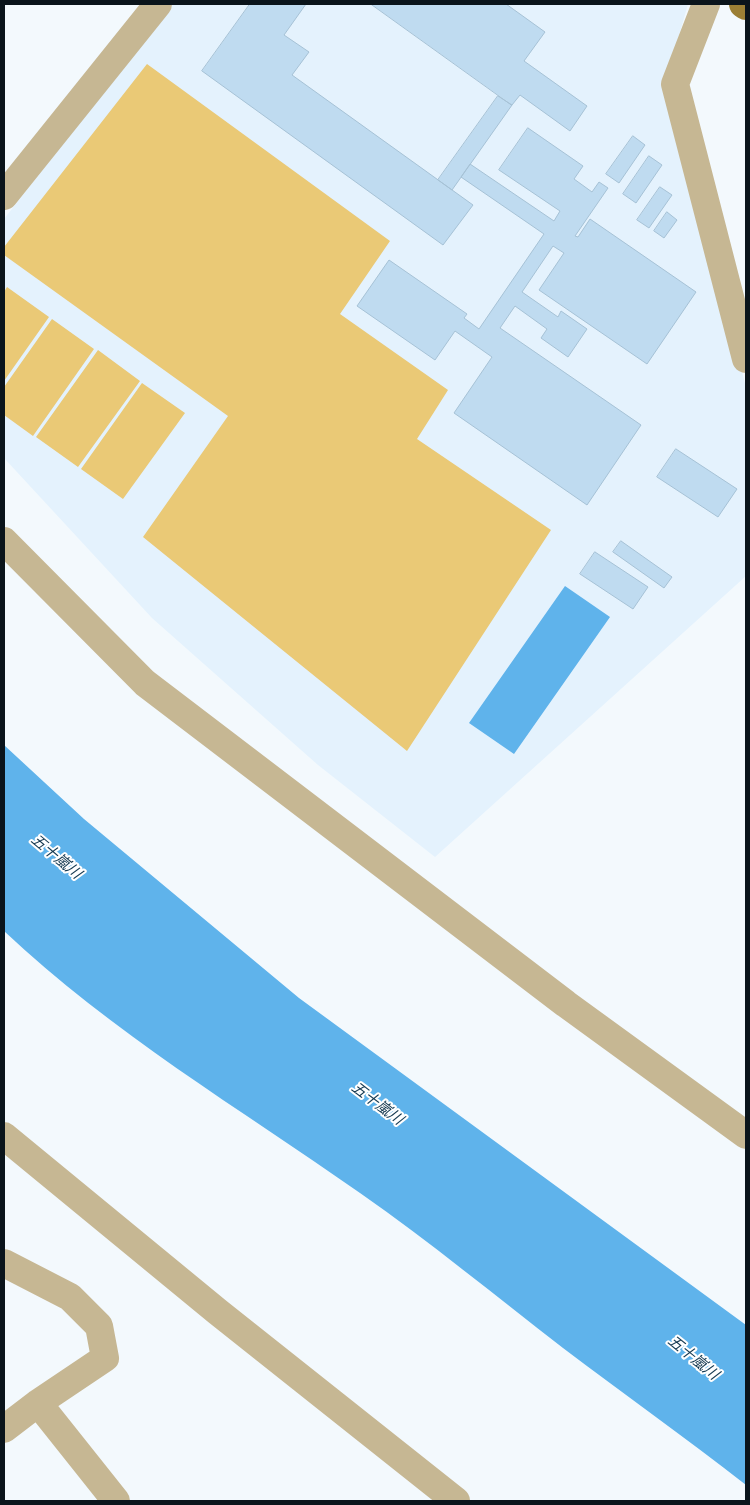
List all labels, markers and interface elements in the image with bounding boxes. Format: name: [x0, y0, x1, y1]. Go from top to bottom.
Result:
water label: 五十嵐川: [27, 831, 85, 883]
water label: 五十嵐川: [348, 1079, 406, 1129]
water label: 五十嵐川: [664, 1332, 722, 1384]

